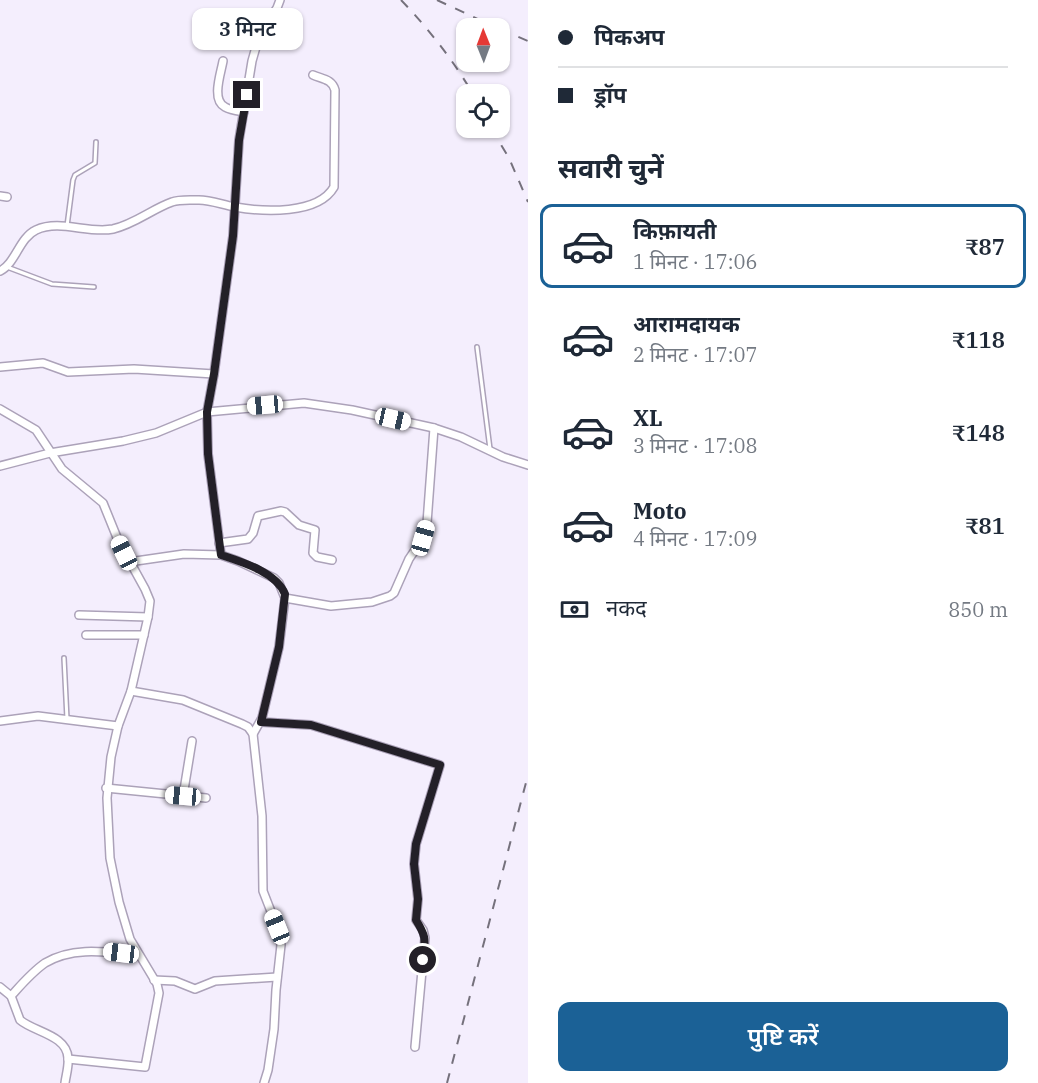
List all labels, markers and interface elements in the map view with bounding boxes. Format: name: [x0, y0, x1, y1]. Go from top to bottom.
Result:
callout: 3 मिनट: [192, 8, 302, 50]
text: 3 मिनट: [219, 15, 276, 42]
north arrow: [456, 18, 510, 72]
map controls: [456, 18, 510, 138]
text: पिकअप: [594, 22, 665, 51]
text: ड्रॉप: [594, 80, 627, 109]
route end: [233, 81, 260, 108]
button: locate: [456, 84, 510, 138]
text: सवारी चुनें: [558, 150, 664, 185]
text: किफ़ायती: [633, 216, 717, 245]
icon: car: [561, 219, 615, 273]
text: ₹87: [965, 232, 1005, 261]
text: 1 मिनट · 17:06: [633, 248, 757, 275]
text: आरामदायक: [633, 309, 740, 338]
icon: car: [561, 312, 615, 366]
text: ₹118: [952, 325, 1005, 354]
text: 2 मिनट · 17:07: [633, 341, 757, 368]
car: [246, 394, 284, 416]
text: XL: [633, 403, 663, 432]
icon: car: [561, 405, 615, 459]
car: [373, 406, 413, 432]
text: ₹148: [952, 418, 1005, 447]
text: 3 मिनट · 17:08: [633, 432, 757, 459]
text: Moto: [633, 496, 687, 525]
icon: car: [561, 498, 615, 552]
text: ₹81: [965, 511, 1005, 540]
car: [409, 518, 437, 558]
text: 4 मिनट · 17:09: [633, 525, 757, 552]
car: [108, 533, 140, 573]
icon: cash: [558, 593, 591, 626]
text: नकद: [606, 593, 647, 622]
text: 850 m: [948, 596, 1008, 623]
car: [164, 785, 202, 807]
car: [262, 907, 292, 947]
car: [102, 942, 140, 964]
route start: [409, 946, 436, 973]
button: पुष्टि करें: [558, 1002, 1008, 1071]

